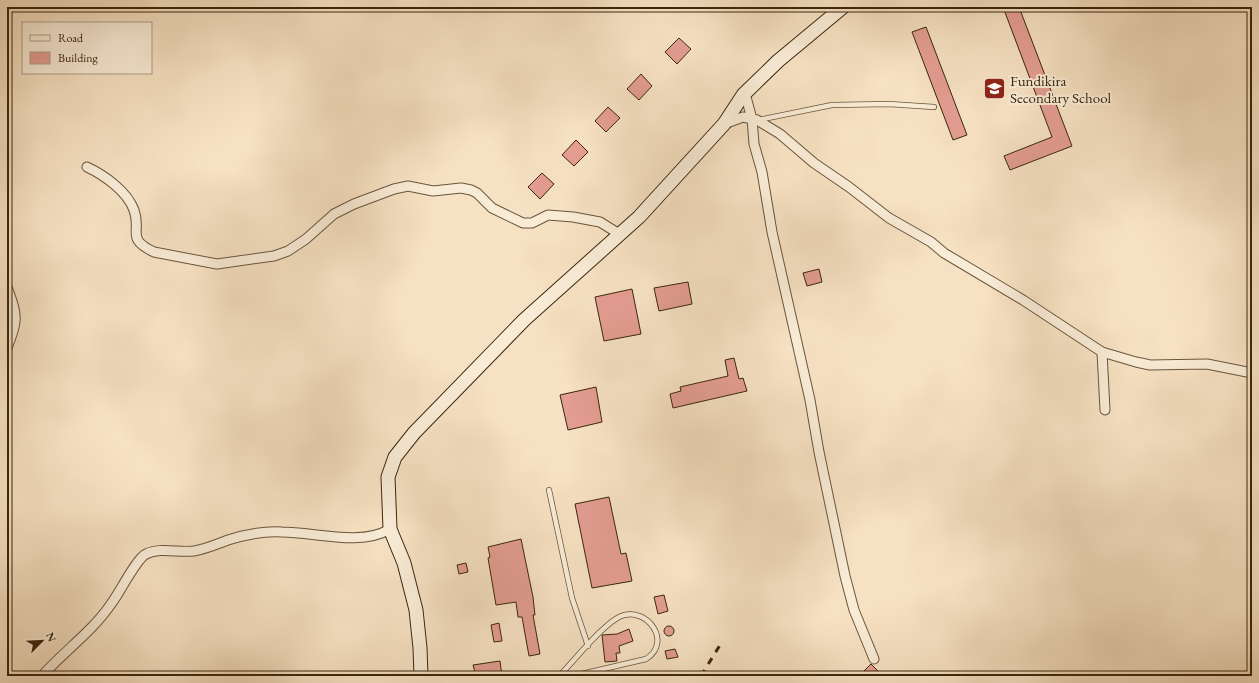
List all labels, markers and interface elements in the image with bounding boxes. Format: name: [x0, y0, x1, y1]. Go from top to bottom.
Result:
legend: [22, 22, 152, 74]
text: Road: [58, 30, 84, 46]
text: Building: [58, 50, 99, 66]
place label: Fundikira Secondary School: [1010, 71, 1111, 107]
school or university icon: Fundikira Secondary School: [981, 76, 1007, 102]
north arrow: [22, 621, 62, 661]
text: N: [43, 630, 59, 644]

